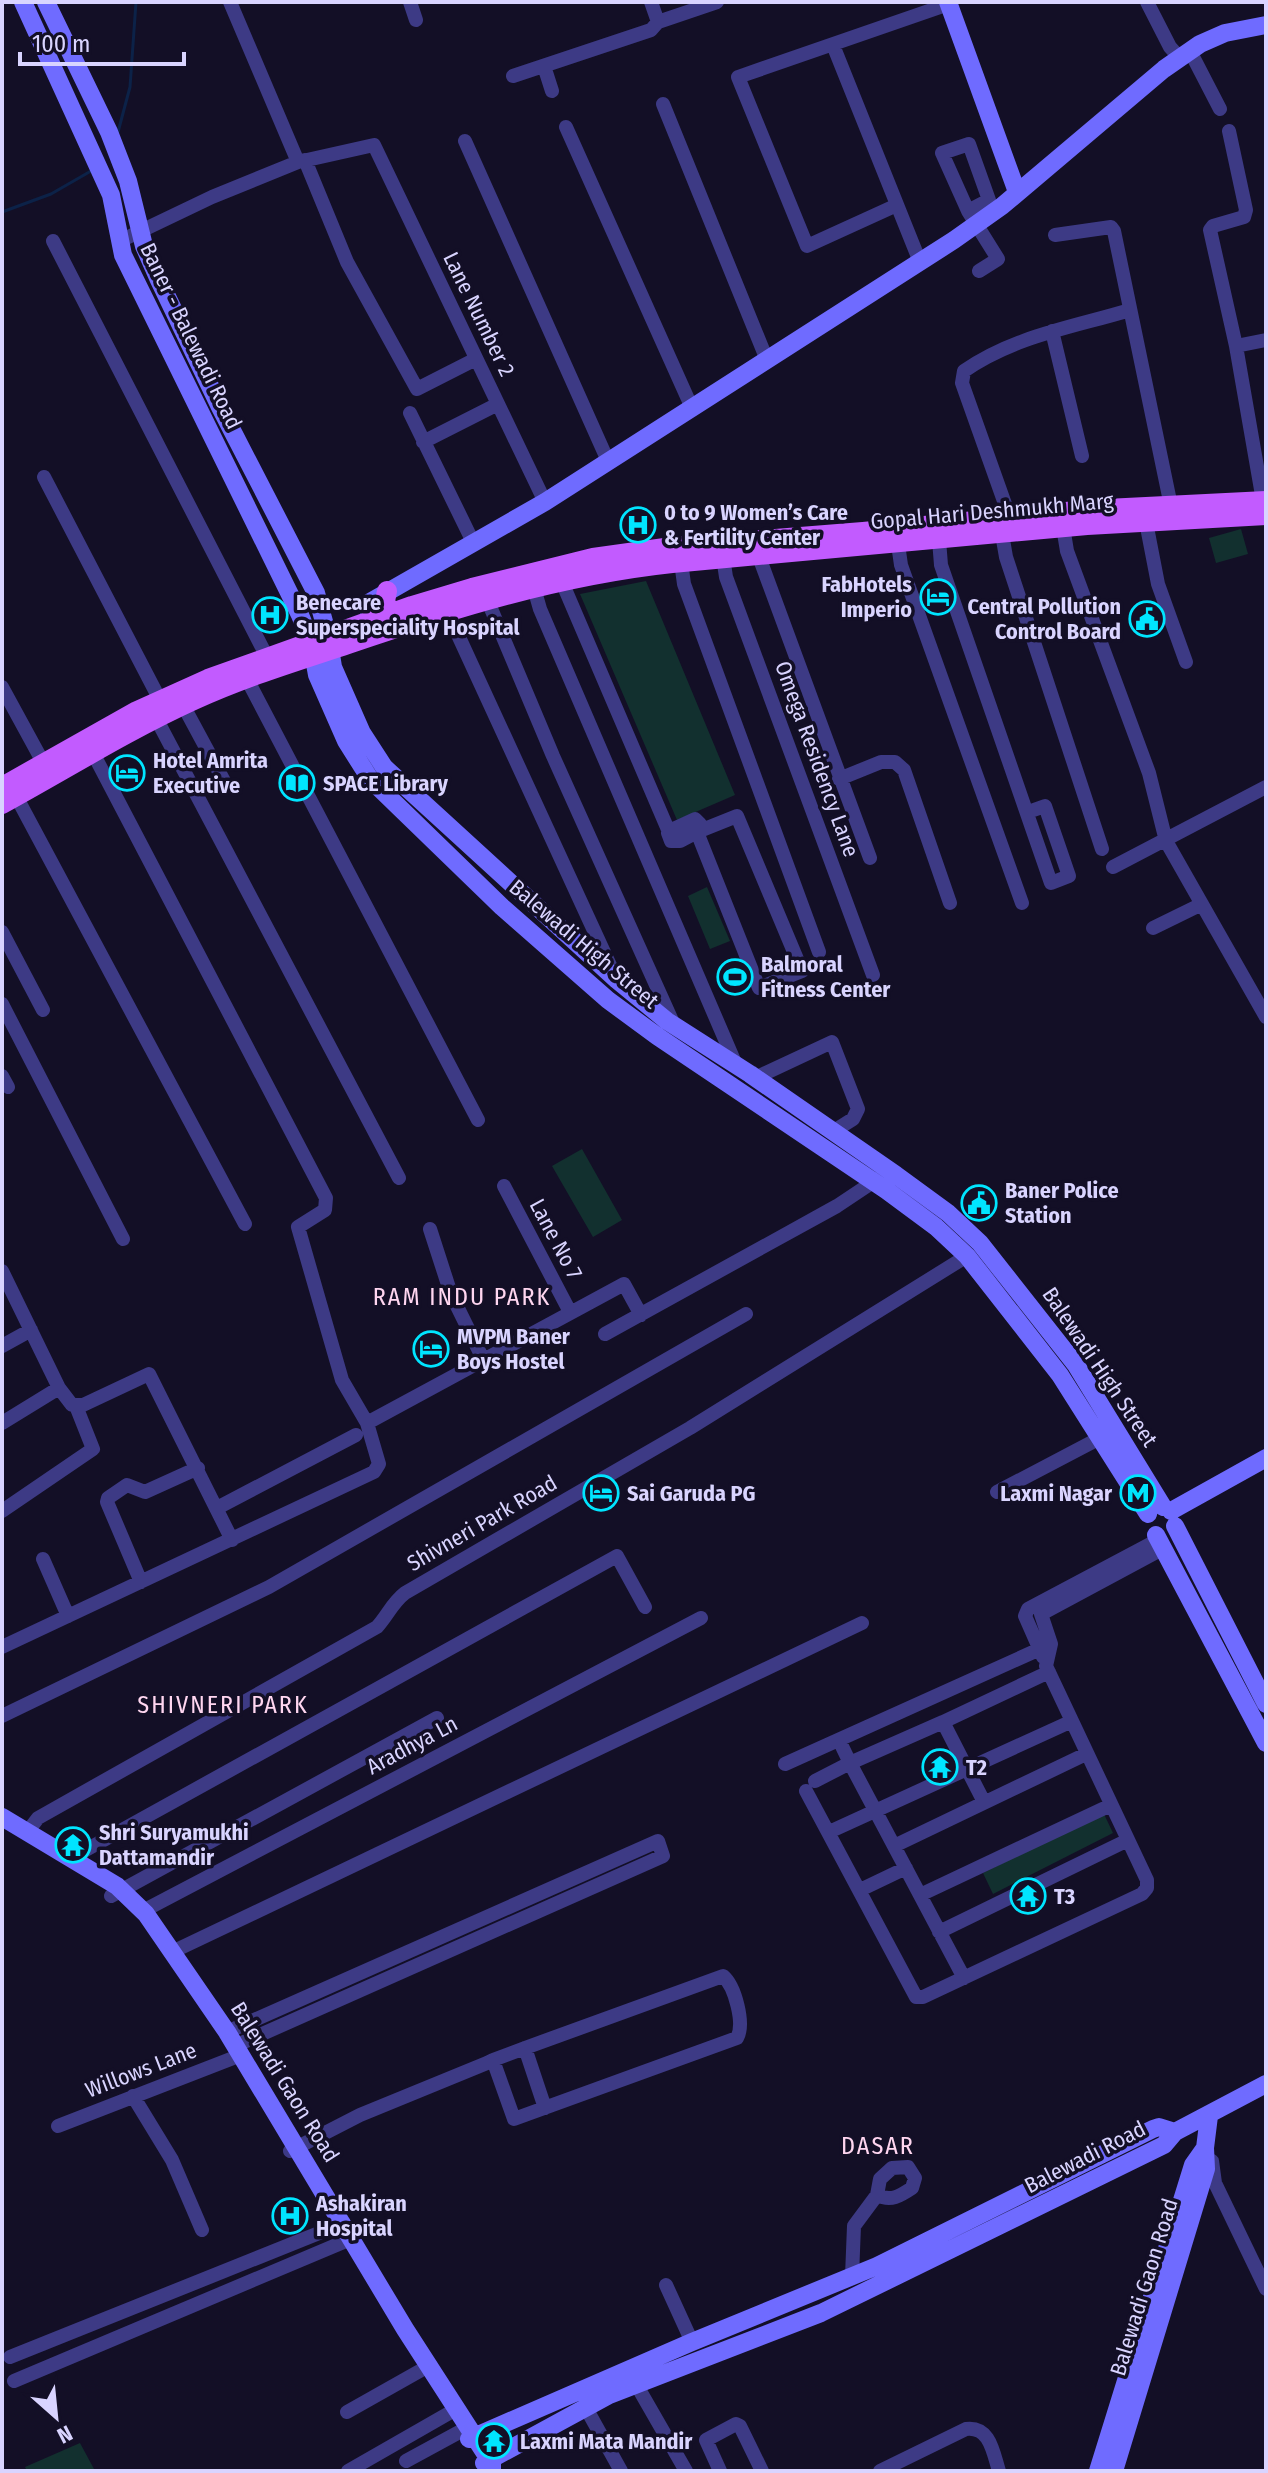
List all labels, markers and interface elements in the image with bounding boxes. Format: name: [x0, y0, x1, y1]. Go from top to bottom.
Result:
scale bar: [20, 16, 184, 66]
text: 100 m: [32, 30, 90, 58]
street label: Baner - Balewadi Road: [134, 239, 248, 433]
street label: Lane Number 2: [437, 247, 521, 381]
street label: Gopal Hari Deshmukh Marg: [869, 487, 1115, 535]
place label: 0 to 9 Women’s Care & Fertility Center: [664, 499, 848, 551]
hospital icon: 0 to 9 Women’s Care & Fertility Center: [619, 506, 657, 544]
place label: FabHotels Imperio: [822, 571, 912, 623]
hotel icon: FabHotels Imperio: [919, 578, 957, 616]
place label: Benecare Superspeciality Hospital: [296, 589, 520, 641]
place label: Central Pollution Control Board: [968, 593, 1121, 645]
hospital icon: Benecare Superspeciality Hospital: [251, 596, 289, 634]
public building icon: Central Pollution Control Board: [1128, 600, 1166, 638]
street label: Omega Residency Lane: [769, 657, 865, 861]
place label: Hotel Amrita Executive: [153, 747, 268, 799]
hotel icon: Hotel Amrita Executive: [108, 754, 146, 792]
library icon: SPACE Library: [278, 764, 316, 802]
place label: SPACE Library: [323, 770, 449, 797]
street label: Balewadi High Street: [504, 874, 665, 1015]
place label: Balmoral Fitness Center: [761, 951, 891, 1003]
sports icon: Balmoral Fitness Center: [716, 958, 754, 996]
place label: Baner Police Station: [1005, 1177, 1119, 1229]
public building icon: Baner Police Station: [960, 1184, 998, 1222]
street label: Lane No 7: [524, 1194, 588, 1284]
street label: Balewadi High Street: [1037, 1282, 1164, 1453]
district label: RAM INDU PARK: [373, 1283, 551, 1311]
place label: MVPM Baner Boys Hostel: [457, 1323, 571, 1375]
hotel icon: MVPM Baner Boys Hostel: [412, 1330, 450, 1368]
street label: Shivneri Park Road: [402, 1469, 562, 1577]
hotel icon: Sai Garuda PG: [582, 1474, 620, 1512]
metro station icon: Laxmi Nagar: [1119, 1474, 1157, 1512]
place label: Sai Garuda PG: [627, 1480, 755, 1507]
place label: Laxmi Nagar: [1000, 1480, 1113, 1507]
district label: SHIVNERI PARK: [137, 1691, 309, 1719]
street label: Aradhya Ln: [362, 1710, 462, 1780]
temple icon: T2: [921, 1748, 959, 1786]
place label: T2: [966, 1754, 987, 1781]
place label: Shri Suryamukhi Dattamandir: [99, 1819, 249, 1871]
temple icon: Shri Suryamukhi Dattamandir: [54, 1826, 92, 1864]
temple icon: T3: [1009, 1877, 1047, 1915]
place label: T3: [1054, 1883, 1075, 1910]
street label: Balewadi Gaon Road: [225, 1997, 345, 2167]
street label: Willows Lane: [82, 2036, 200, 2104]
street label: Balewadi Road: [1020, 2115, 1150, 2199]
district label: DASAR: [841, 2132, 915, 2160]
place label: Ashakiran Hospital: [315, 2190, 407, 2242]
street label: Balewadi Gaon Road: [1104, 2195, 1184, 2379]
hospital icon: Ashakiran Hospital: [271, 2197, 309, 2235]
north arrow: [16, 2377, 96, 2457]
text: N: [53, 2419, 77, 2449]
temple icon: Laxmi Mata Mandir: [475, 2422, 513, 2460]
place label: Laxmi Mata Mandir: [520, 2428, 693, 2455]

